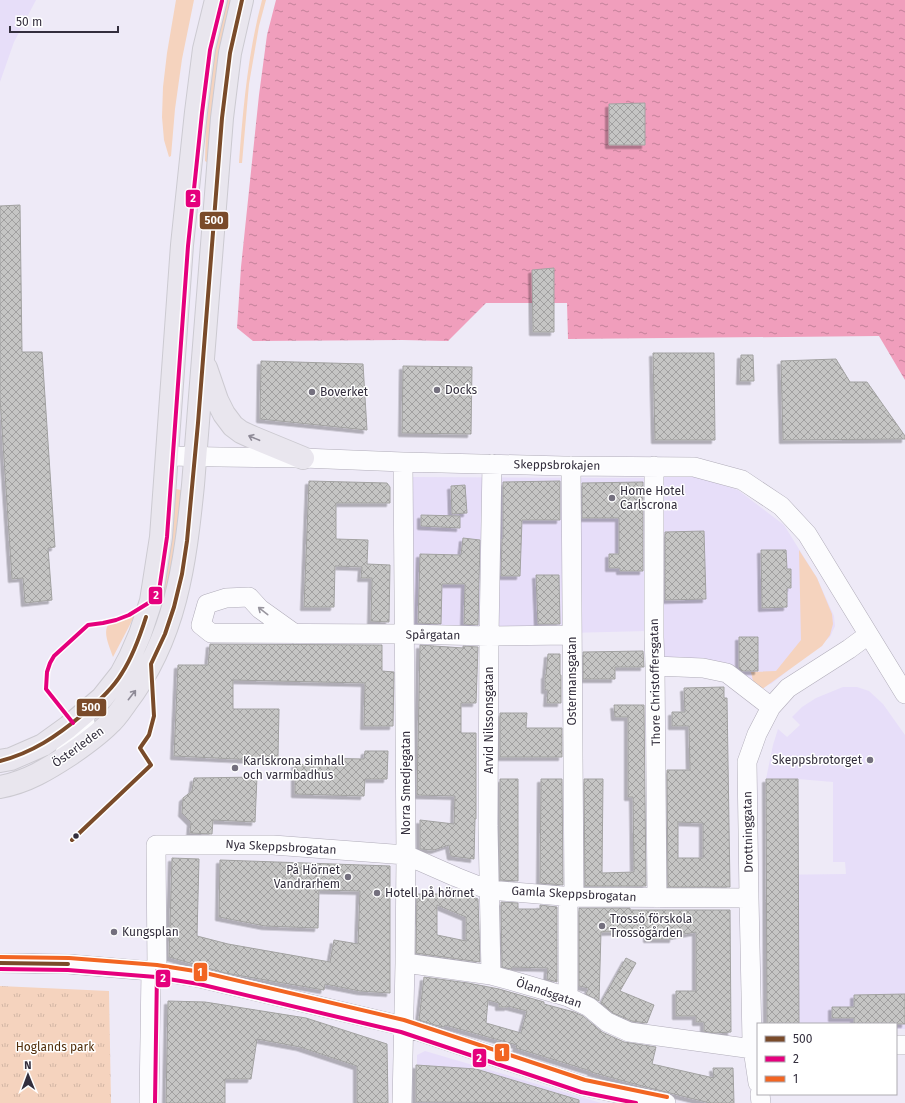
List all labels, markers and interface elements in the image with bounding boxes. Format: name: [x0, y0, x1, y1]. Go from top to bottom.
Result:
scale bar: [10, 8, 118, 34]
text: 50 m: [16, 15, 42, 29]
line badge: 2: [185, 189, 201, 208]
text: 2: [190, 192, 196, 205]
line badge: 500: [199, 211, 229, 230]
text: 500: [205, 214, 224, 227]
place label: Docks: [445, 383, 478, 397]
place label: Boverket: [320, 385, 369, 399]
marker: Docks: [432, 385, 442, 395]
marker: Boverket: [307, 387, 317, 397]
one-way arrow: [249, 434, 261, 441]
street label: Skeppsbrokajen: [514, 457, 600, 473]
place label: Home Hotel Carlscrona: [620, 484, 685, 512]
marker: Home Hotel Carlscrona: [607, 493, 617, 503]
line badge: 2: [148, 586, 163, 605]
text: 2: [153, 589, 159, 602]
one-way arrow: [258, 606, 269, 615]
street label: Thore Christoffersgatan: [647, 618, 663, 746]
street label: Spårgatan: [405, 628, 461, 642]
street label: Ostermansgatan: [565, 636, 579, 726]
street label: Arvid Nilssonsgatan: [482, 666, 496, 774]
one-way arrow: [128, 689, 137, 700]
line badge: 500: [76, 698, 107, 717]
text: 500: [82, 701, 101, 714]
street label: Österleden: [48, 722, 106, 770]
street label: Norra Smedjegatan: [399, 731, 413, 835]
place label: Skeppsbrotorget: [772, 753, 863, 767]
place label: Karlskrona simhall och varmbadhus: [243, 754, 345, 782]
marker: Skeppsbrotorget: [865, 755, 875, 765]
marker: Karlskrona simhall och varmbadhus: [230, 763, 240, 773]
street label: Drottninggatan: [740, 791, 756, 873]
unlabelled marker: [71, 831, 81, 841]
street label: Nya Skeppsbrogatan: [225, 837, 337, 857]
place label: På Hörnet Vandrarhem: [274, 863, 341, 891]
marker: På Hörnet Vandrarhem: [343, 872, 353, 882]
street label: Gamla Skeppsbrogatan: [511, 884, 637, 904]
place label: Hotell på hörnet: [385, 886, 475, 900]
marker: Hotell på hörnet: [372, 888, 382, 898]
place label: Trossö förskola Trossögården: [610, 912, 692, 940]
marker: Trossö förskola Trossögården: [597, 921, 607, 931]
place label: Kungsplan: [122, 925, 179, 939]
marker: Kungsplan: [109, 927, 119, 937]
line badge: 1: [193, 962, 208, 982]
text: 1: [197, 966, 203, 979]
line badge: 2: [155, 969, 171, 988]
text: 2: [160, 972, 166, 985]
street label: Ölandsgatan: [514, 973, 584, 1011]
legend: [757, 1023, 897, 1095]
text: 500: [793, 1032, 813, 1046]
park label: Hoglands park: [16, 1040, 95, 1054]
line badge: 1: [494, 1043, 510, 1062]
text: 1: [499, 1046, 505, 1059]
line badge: 2: [472, 1048, 487, 1068]
text: 2: [476, 1052, 482, 1065]
text: 2: [793, 1052, 799, 1066]
north arrow: [8, 1055, 48, 1095]
text: N: [24, 1059, 32, 1072]
text: 1: [793, 1072, 798, 1086]

